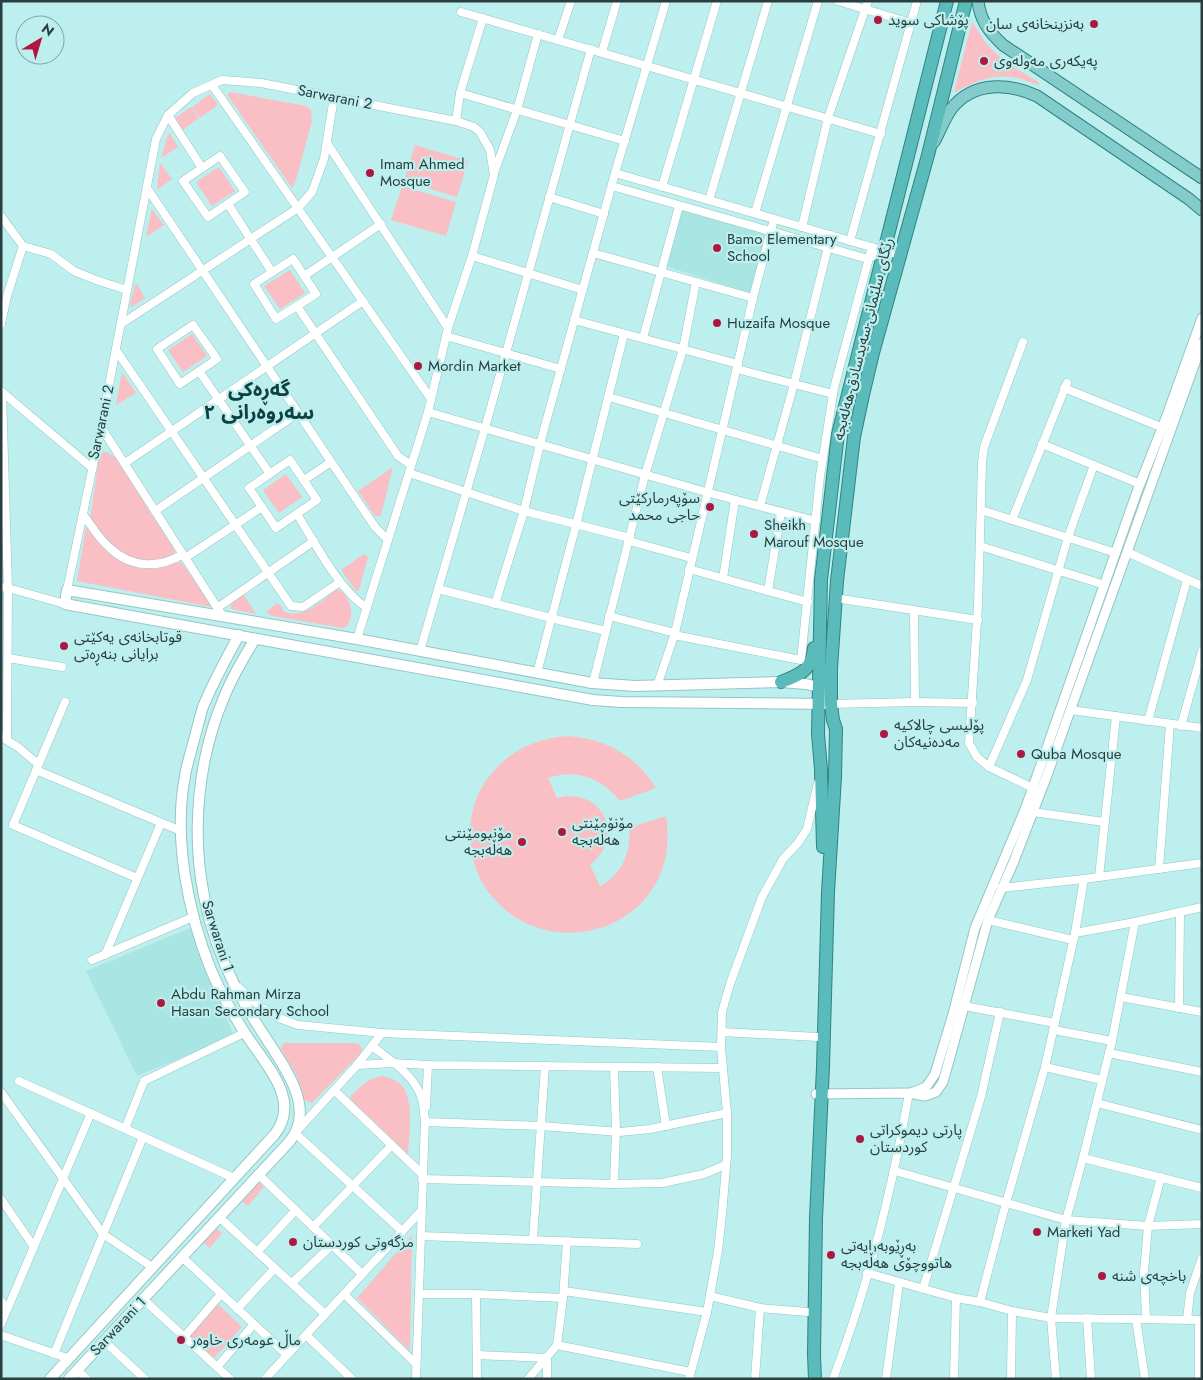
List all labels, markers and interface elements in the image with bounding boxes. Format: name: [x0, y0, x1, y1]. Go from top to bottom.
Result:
place label: پۆشاکی سوید: [888, 9, 969, 31]
place label: بەنزینخانەی سان: [986, 13, 1084, 35]
marker: پۆشاکی سوید: [872, 14, 884, 26]
north arrow: [15, 15, 65, 65]
text: N: [37, 18, 59, 41]
marker: بەنزینخانەی سان: [1088, 18, 1100, 30]
place label: پەیکەری مەولەوی: [994, 50, 1098, 72]
marker: پەیکەری مەولەوی: [978, 55, 990, 67]
street label: Sarwarani 2: [296, 79, 374, 115]
place label: Imam Ahmed Mosque: [380, 153, 465, 192]
marker: Imam Ahmed Mosque: [364, 167, 376, 179]
place label: Bamo Elementary School: [727, 228, 837, 267]
street label: رێگای سلێمانی-سەیدسادق-هەلەبجە: [827, 235, 899, 443]
marker: Bamo Elementary School: [711, 242, 723, 254]
place label: Huzaifa Mosque: [727, 312, 830, 334]
marker: Huzaifa Mosque: [711, 317, 723, 329]
place label: Mordin Market: [428, 355, 521, 377]
marker: Mordin Market: [412, 360, 424, 372]
district label: گەڕەکی سەروەرانی ٢: [204, 375, 314, 427]
street label: Sarwarani 2: [82, 383, 120, 461]
place label: سۆپەرمارکێتی حاجی محمد: [619, 487, 700, 526]
marker: سۆپەرمارکێتی حاجی محمد: [704, 501, 716, 513]
place label: Sheikh Marouf Mosque: [764, 514, 864, 553]
marker: Sheikh Marouf Mosque: [748, 528, 760, 540]
place label: قوتابخانەی یەکێتی برایانی بنەڕەتی: [74, 626, 182, 666]
marker: قوتابخانەی یەکێتی برایانی بنەڕەتی: [58, 640, 70, 652]
place label: پۆلیسی چالاکیە مەدەنیەکان: [894, 714, 984, 753]
marker: پۆلیسی چالاکیە مەدەنیەکان: [878, 728, 890, 740]
place label: Quba Mosque: [1031, 743, 1122, 765]
marker: Quba Mosque: [1015, 748, 1027, 760]
place label: مۆنۆمێنتی هەڵەبجە: [572, 812, 633, 851]
place label: مۆنیومێنتی هەڵەبجە: [445, 822, 512, 861]
marker: مۆنۆمێنتی هەڵەبجە: [556, 826, 568, 838]
marker: مۆنیومێنتی هەڵەبجە: [516, 836, 528, 848]
street label: Sarwarani 1: [196, 897, 240, 975]
place label: Abdu Rahman Mirza Hasan Secondary School: [171, 983, 329, 1022]
marker: Abdu Rahman Mirza Hasan Secondary School: [155, 997, 167, 1009]
place label: پارتی دیموکراتی کوردستان: [870, 1119, 962, 1158]
marker: پارتی دیموکراتی کوردستان: [854, 1133, 866, 1145]
place label: Marketi Yad: [1047, 1221, 1120, 1243]
marker: Marketi Yad: [1031, 1226, 1043, 1238]
place label: مزگەوتی کوردستان: [303, 1231, 414, 1253]
place label: بەڕێوبەرایەتی هاتووچۆی هەڵەبجە: [841, 1235, 952, 1274]
marker: مزگەوتی کوردستان: [287, 1236, 299, 1248]
marker: بەڕێوبەرایەتی هاتووچۆی هەڵەبجە: [825, 1249, 837, 1261]
place label: باخچەی شنە: [1112, 1265, 1186, 1287]
marker: باخچەی شنە: [1096, 1270, 1108, 1282]
street label: Sarwarani 1: [85, 1291, 151, 1361]
place label: ماڵ عومەری خاوەر: [190, 1329, 301, 1351]
marker: ماڵ عومەری خاوەر: [175, 1334, 187, 1346]

